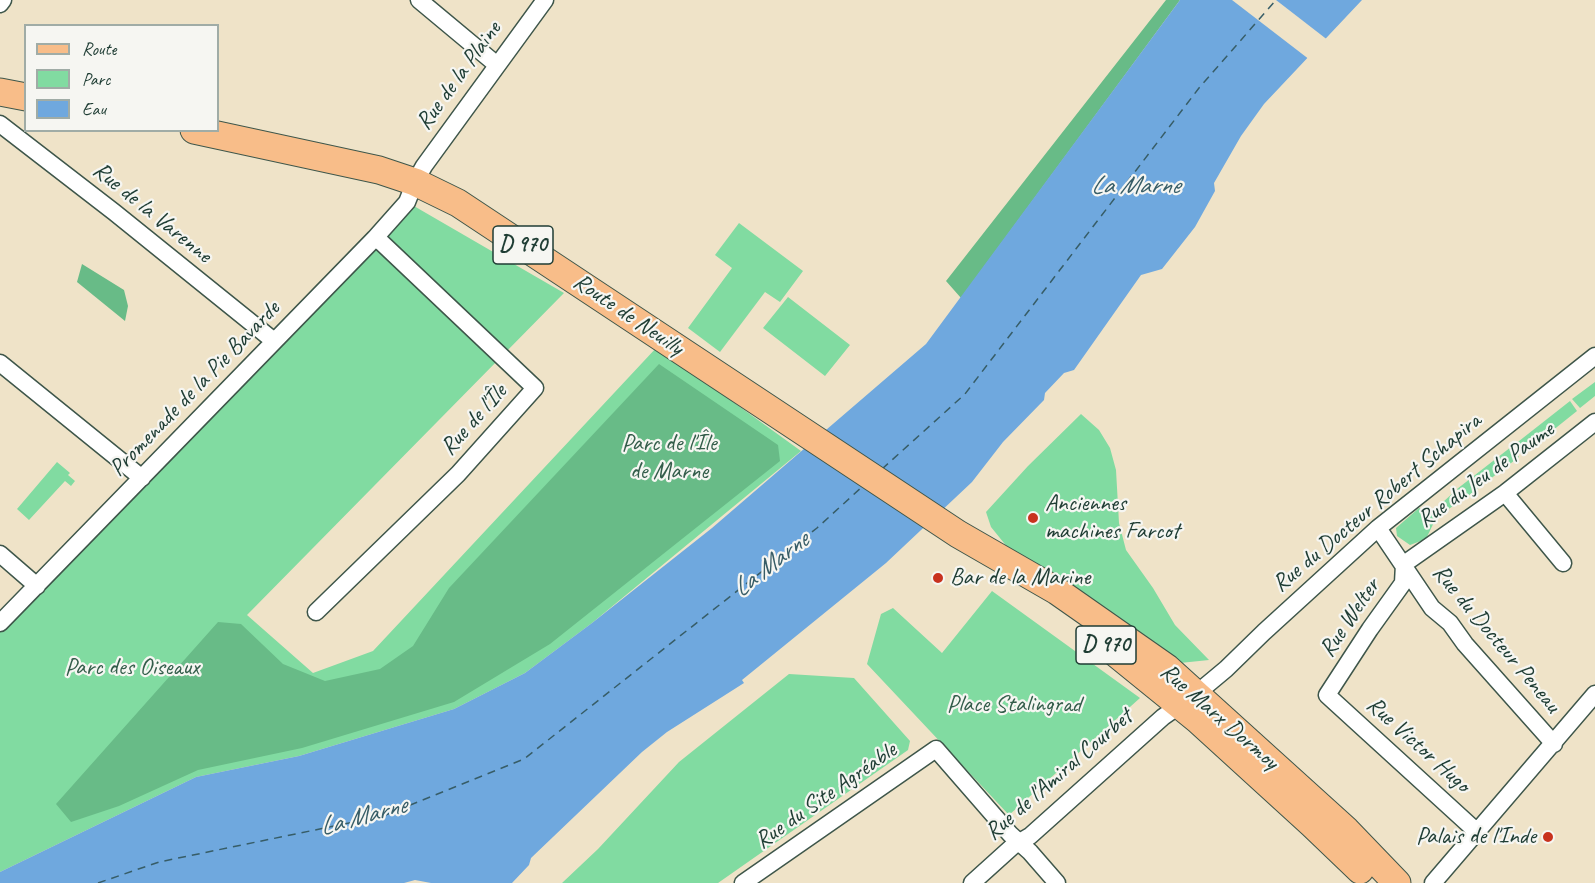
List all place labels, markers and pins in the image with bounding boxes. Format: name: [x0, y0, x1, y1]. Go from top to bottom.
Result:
place label: Anciennes machines Farcot: [1045, 490, 1179, 546]
marker: Anciennes machines Farcot: [1026, 511, 1040, 525]
place label: Bar de la Marine: [950, 564, 1090, 592]
marker: Bar de la Marine: [931, 571, 945, 585]
place label: Palais de l'Inde: [1416, 823, 1536, 851]
marker: Palais de l'Inde: [1541, 830, 1555, 844]

